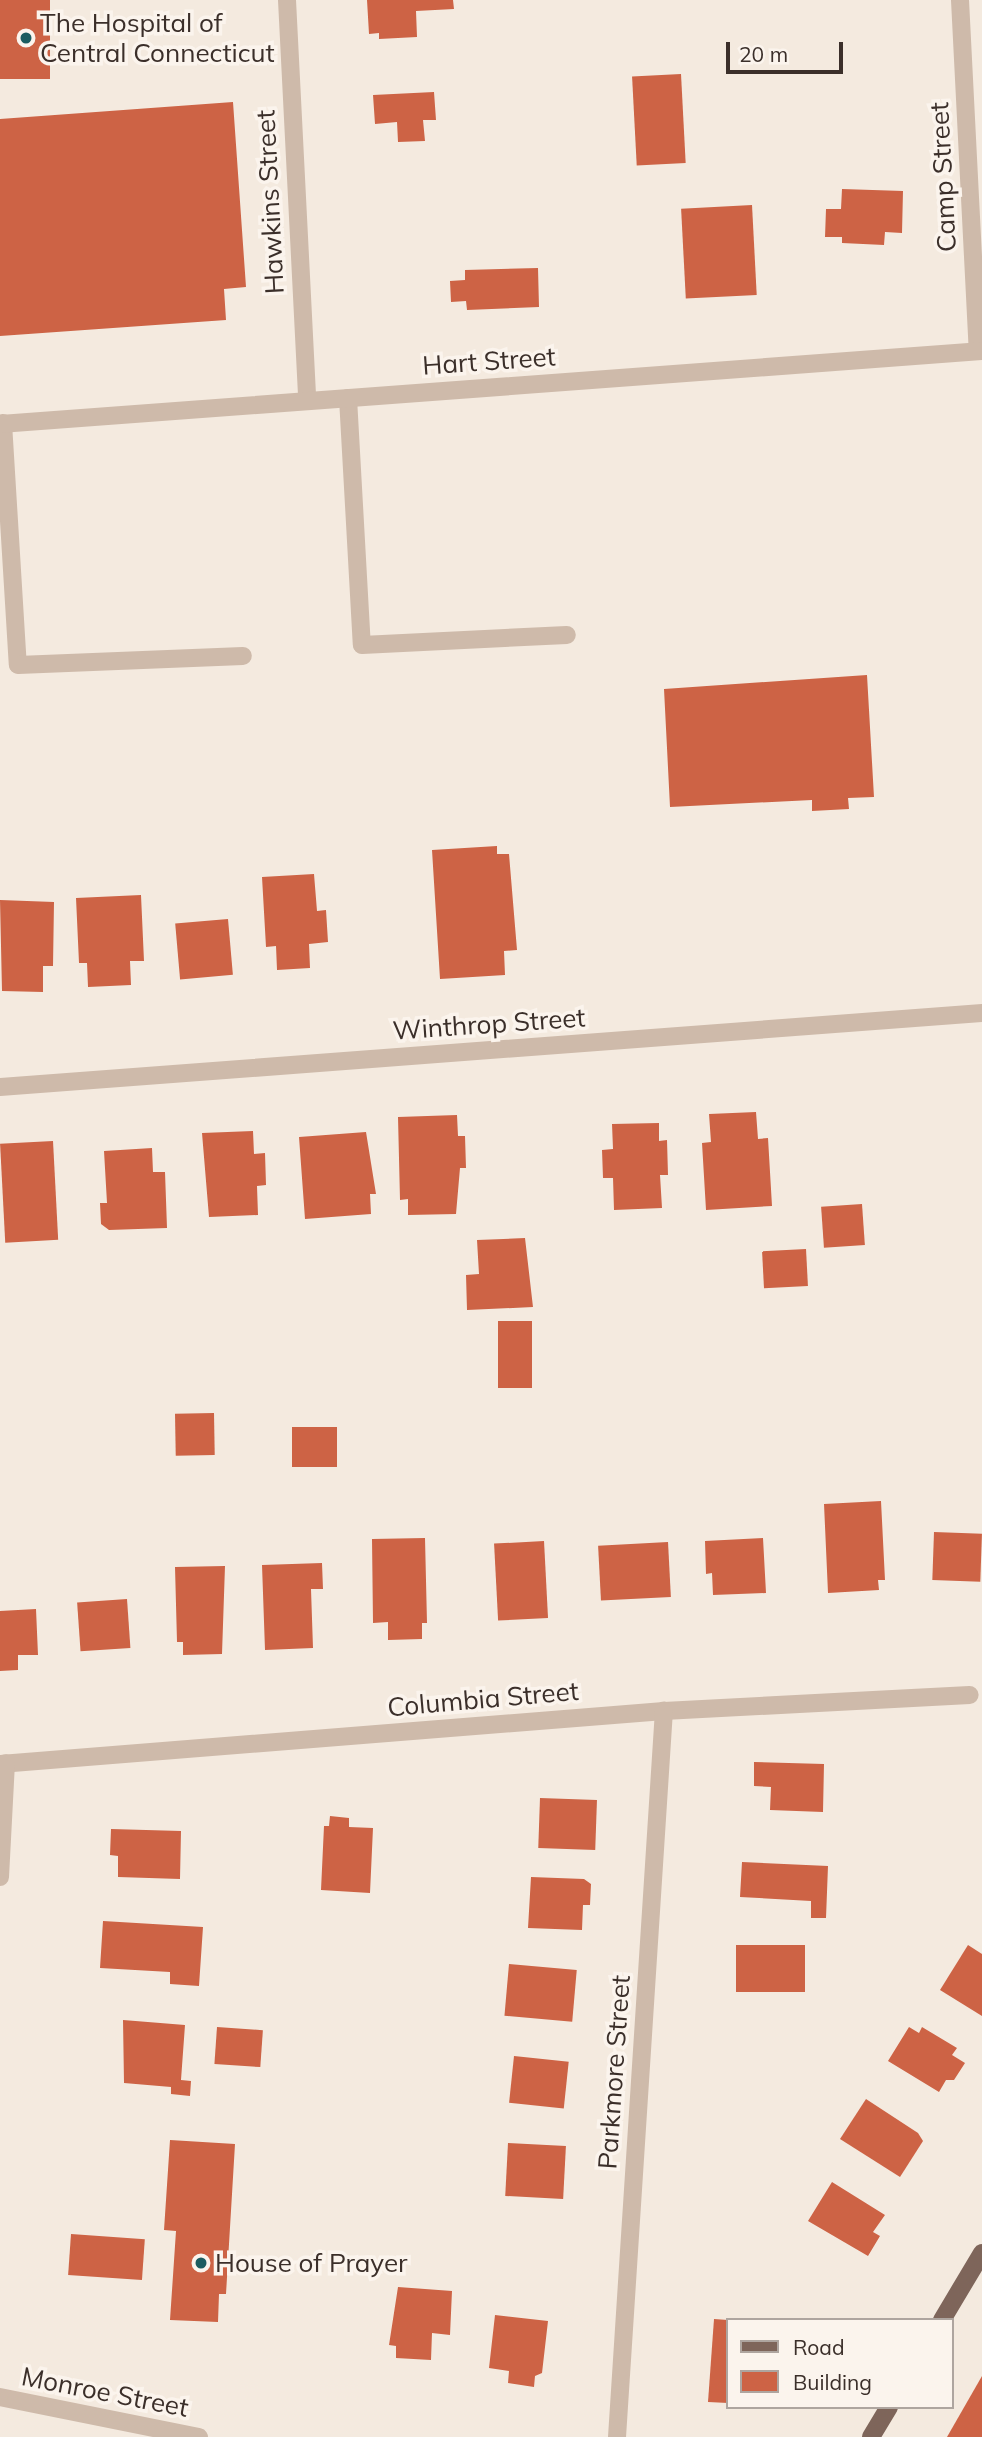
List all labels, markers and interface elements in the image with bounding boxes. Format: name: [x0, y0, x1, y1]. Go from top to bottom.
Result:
place label: The Hospital of Central Connecticut: [40, 7, 275, 68]
scale bar: [730, 28, 847, 72]
marker: The Hospital of Central Connecticut: [18, 30, 34, 46]
text: 20 m: [739, 41, 788, 67]
street label: Camp Street: [923, 101, 963, 253]
street label: Hawkins Street: [250, 109, 290, 295]
street label: Hart Street: [421, 341, 557, 381]
street label: Winthrop Street: [392, 1002, 586, 1046]
street label: Columbia Street: [386, 1675, 580, 1723]
street label: Parkmore Street: [592, 1974, 636, 2170]
place label: House of Prayer: [215, 2247, 408, 2279]
marker: House of Prayer: [193, 2255, 209, 2271]
legend: [726, 2318, 954, 2409]
text: Road: [793, 2334, 844, 2360]
street label: Monroe Street: [19, 2361, 191, 2423]
text: Building: [793, 2369, 872, 2395]

